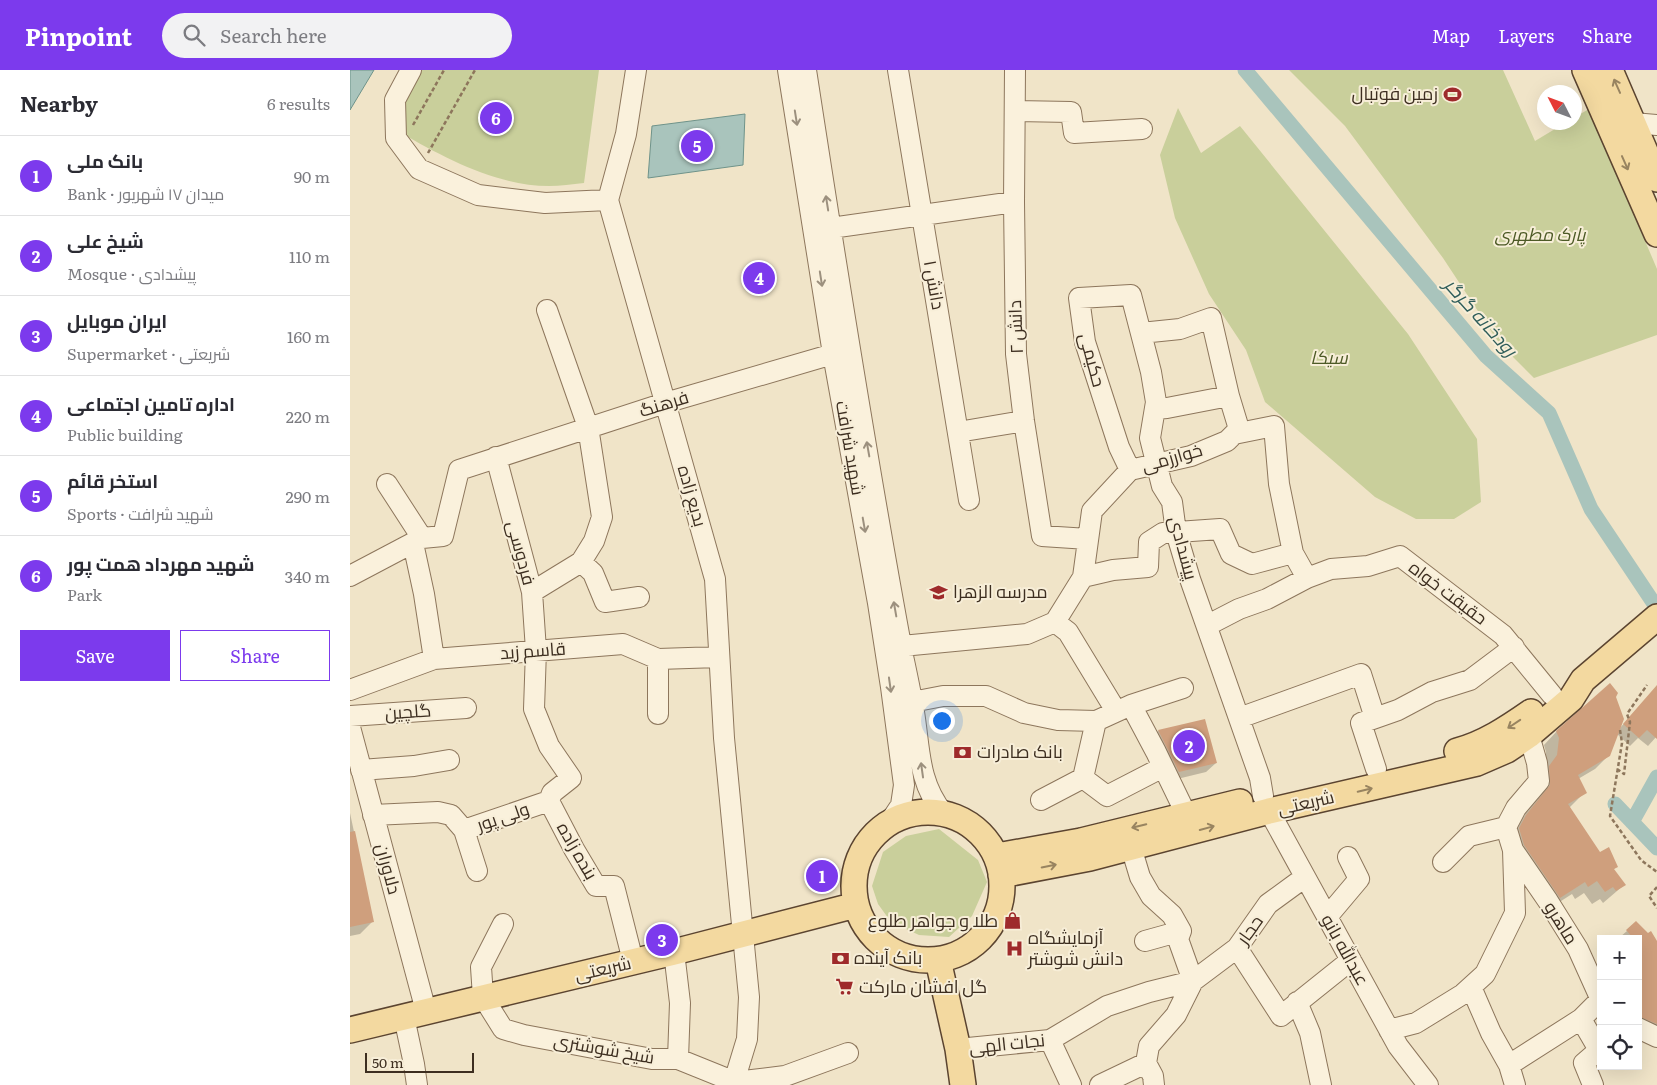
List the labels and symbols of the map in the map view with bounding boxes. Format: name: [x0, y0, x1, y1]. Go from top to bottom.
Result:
place label: زمین فوتبال: [1352, 79, 1438, 106]
one-way arrow: [1611, 79, 1621, 94]
sports icon: زمین فوتبال: [1442, 84, 1462, 104]
north arrow: [1537, 85, 1582, 130]
pin: 6: [480, 99, 512, 137]
one-way arrow: [791, 110, 801, 126]
pin: 5: [681, 127, 713, 165]
one-way arrow: [1621, 155, 1630, 170]
one-way arrow: [821, 195, 831, 211]
park label: پارک مطهری: [1495, 220, 1587, 247]
street label: دانش ۱: [918, 258, 953, 312]
pin: 4: [743, 259, 775, 297]
water label: رودخانه گرگر: [1437, 269, 1526, 363]
one-way arrow: [817, 270, 827, 286]
street label: دانش ۲: [1000, 300, 1029, 354]
street label: حکیمی: [1073, 329, 1114, 390]
park label: سیکا: [1310, 343, 1349, 370]
street label: فرهنگ: [635, 382, 692, 423]
street label: شهید شرافت: [830, 398, 873, 497]
street label: خوارزمی: [1138, 435, 1205, 478]
one-way arrow: [862, 442, 872, 458]
street label: بدیع زاده: [672, 462, 715, 530]
street label: پیشدادی: [1163, 513, 1206, 583]
street label: فردوسی: [501, 517, 544, 588]
one-way arrow: [859, 517, 869, 533]
street label: حقیقت خواه: [1404, 553, 1494, 630]
place label: مدرسه الزهرا: [953, 577, 1048, 604]
school or university icon: مدرسه الزهرا: [929, 582, 949, 602]
one-way arrow: [889, 602, 899, 618]
street label: قاسم زید: [499, 634, 567, 665]
one-way arrow: [885, 677, 895, 693]
street label: گلچین: [384, 695, 432, 726]
your location: [929, 708, 955, 734]
one-way arrow: [1507, 719, 1521, 729]
pin: 2: [1173, 727, 1205, 765]
place label: بانک صادرات: [977, 737, 1063, 764]
bank icon: بانک صادرات: [953, 742, 973, 762]
one-way arrow: [917, 762, 927, 778]
street label: شریعتی: [1275, 782, 1337, 821]
one-way arrow: [1356, 785, 1372, 794]
street label: ولی پور: [472, 794, 533, 837]
street label: بنده زاده: [551, 816, 606, 884]
one-way arrow: [1132, 822, 1148, 831]
one-way arrow: [1198, 822, 1214, 832]
street label: دلاوران: [370, 840, 409, 897]
pin: 1: [806, 857, 838, 895]
one-way arrow: [1040, 861, 1056, 870]
street label: ماهرو: [1539, 895, 1586, 949]
place label: طلا و جواهر طلوع: [868, 906, 998, 933]
street label: عبدالله بانو: [1316, 908, 1377, 990]
street label: حجار: [1228, 909, 1269, 950]
shop icon: طلا و جواهر طلوع: [1002, 911, 1022, 931]
pin: 3: [646, 921, 678, 959]
place label: آزمایشگاه دانش شوشتر: [1027, 923, 1123, 971]
hospital icon: آزمایشگاه دانش شوشتر: [1004, 938, 1024, 958]
place label: بانک آینده: [854, 943, 922, 970]
street label: شریعتی: [572, 948, 634, 987]
bank icon: بانک آینده: [830, 948, 850, 968]
place label: گل افشان مارکت: [859, 972, 987, 999]
supermarket icon: گل افشان مارکت: [835, 977, 855, 997]
street label: شیخ شوشتری: [552, 1025, 657, 1070]
street label: نجات الهی: [967, 1025, 1046, 1060]
scale bar: [365, 1050, 474, 1073]

